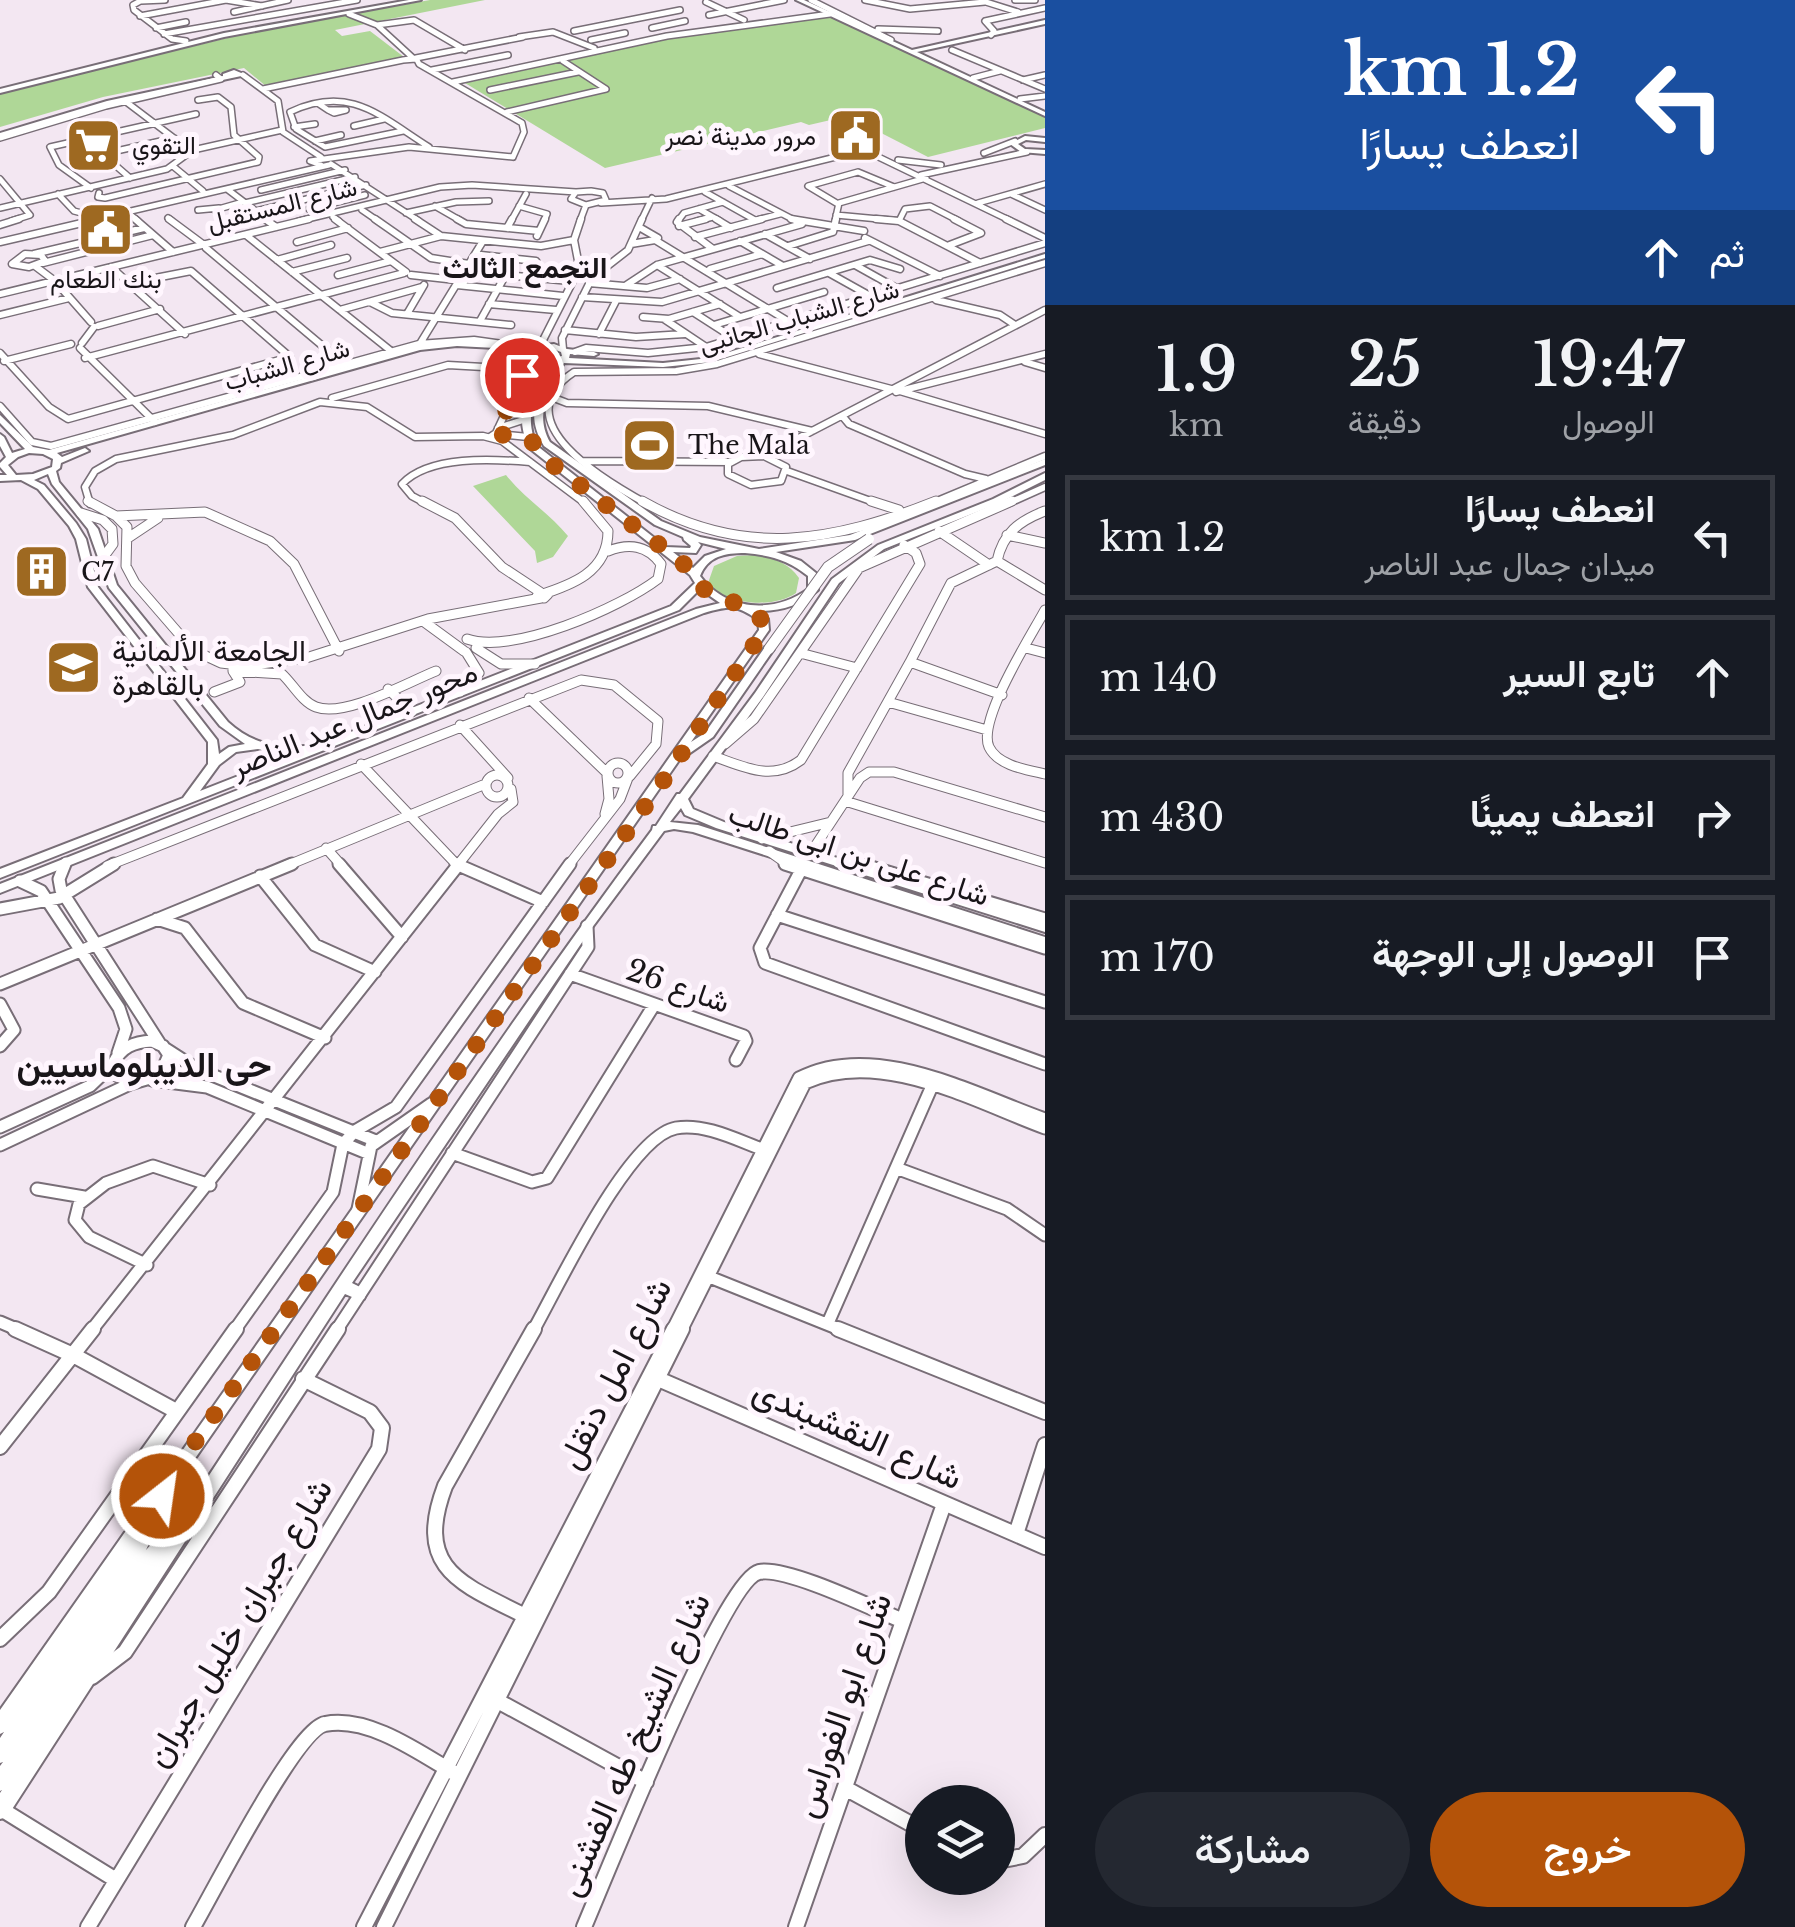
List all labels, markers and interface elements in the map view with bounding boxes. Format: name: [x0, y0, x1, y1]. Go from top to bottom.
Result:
text: 1.2 km: [1343, 27, 1580, 114]
icon: left: [1615, 40, 1745, 170]
public building icon: مرور مدينة نصر: [825, 106, 885, 166]
supermarket icon: التقوي: [63, 115, 123, 175]
text: انعطف يسارًا: [1359, 115, 1580, 171]
place label: مرور مدينة نصر: [664, 121, 816, 152]
place label: التقوي: [132, 130, 196, 166]
street label: شارع المستقبل: [204, 171, 360, 240]
public building icon: بنك الطعام: [76, 200, 136, 260]
icon: ahead: [1634, 230, 1689, 285]
text: ثم: [1709, 230, 1745, 277]
district label: التجمع الثالث: [442, 249, 608, 288]
place label: بنك الطعام: [50, 264, 162, 296]
street label: شارع الشباب الجانبى: [695, 274, 903, 361]
text: 25: [1348, 328, 1422, 402]
text: 19:47: [1532, 328, 1685, 402]
street label: شارع الشباب: [221, 332, 353, 399]
pin: [480, 333, 565, 418]
text: 1.9: [1155, 333, 1237, 407]
icon: arrive: [495, 348, 550, 403]
text: دقيقة: [1348, 402, 1422, 442]
text: الوصول: [1562, 402, 1655, 442]
text: km: [1169, 405, 1223, 445]
sports icon: The Mala: [619, 415, 679, 475]
place label: The Mala: [688, 430, 810, 461]
text: انعطف يسارًا: [1465, 485, 1655, 532]
icon: left: [1685, 510, 1740, 565]
text: 1.2 km: [1100, 514, 1226, 561]
building icon: C7: [12, 542, 72, 602]
text: ميدان جمال عبد الناصر: [1364, 544, 1655, 584]
place label: C7: [81, 557, 114, 588]
place label: الجامعة الألمانية بالقاهرة: [112, 632, 306, 703]
school or university icon: الجامعة الألمانية بالقاهرة: [43, 637, 103, 697]
text: تابع السير: [1503, 650, 1655, 697]
icon: ahead: [1685, 650, 1740, 705]
street label: محور جمال عبد الناصر: [224, 653, 483, 786]
text: 140 m: [1100, 654, 1218, 701]
text: انعطف يمينًا: [1470, 790, 1655, 837]
icon: right: [1685, 790, 1740, 845]
street label: شارع على بن ابى طالب: [723, 794, 994, 916]
text: 430 m: [1100, 794, 1224, 841]
text: الوصول إلى الوجهة: [1372, 930, 1655, 977]
icon: arrive: [1685, 930, 1740, 985]
text: 170 m: [1100, 934, 1215, 981]
street label: شارع 26: [621, 951, 734, 1023]
district label: حى الديبلوماسيين: [17, 1043, 272, 1087]
street label: شارع امل دنقل: [548, 1270, 683, 1477]
street label: شارع النقشبندى: [745, 1368, 969, 1501]
position arrow: [110, 1444, 214, 1548]
street label: شارع جبران خليل جبران: [135, 1470, 344, 1776]
street label: شارع الشيخ طه الفشنى: [547, 1586, 722, 1904]
street label: شارع ابو الفوراس: [783, 1587, 903, 1824]
map controls: [905, 1785, 1015, 1895]
button: layers: [905, 1785, 1015, 1895]
button: مشاركة: [1095, 1792, 1410, 1907]
button: خروج: [1430, 1792, 1745, 1907]

